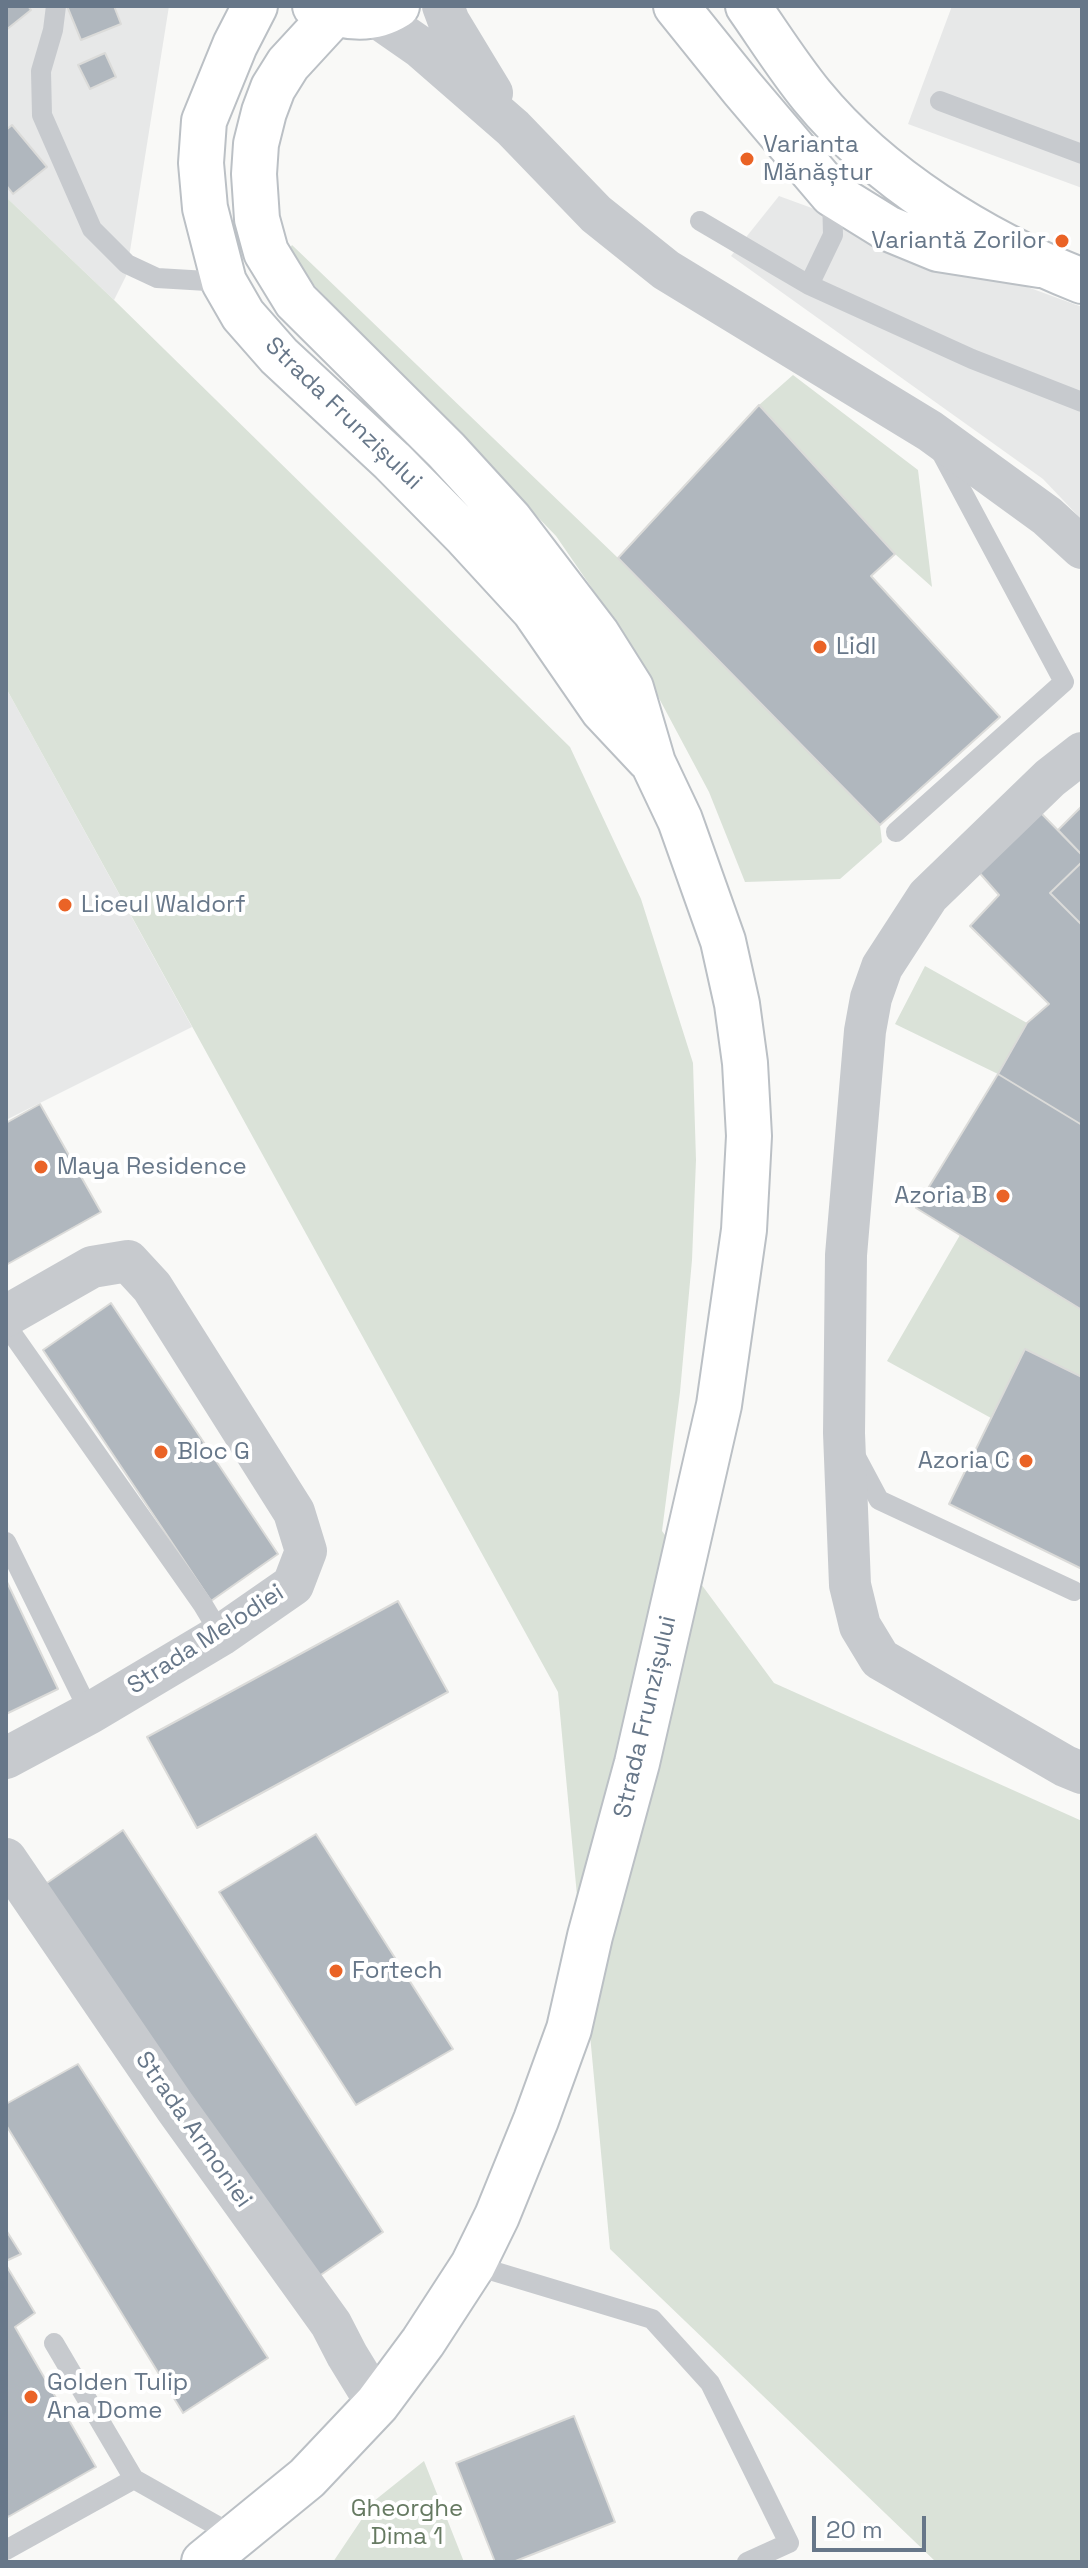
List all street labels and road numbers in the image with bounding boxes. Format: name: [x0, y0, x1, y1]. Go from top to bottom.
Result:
street label: Strada Frunzișului: [259, 332, 427, 496]
street label: Strada Melodiei: [123, 1579, 289, 1701]
street label: Strada Frunzișului: [609, 1613, 683, 1821]
street label: Strada Armoniei: [129, 2047, 257, 2213]

